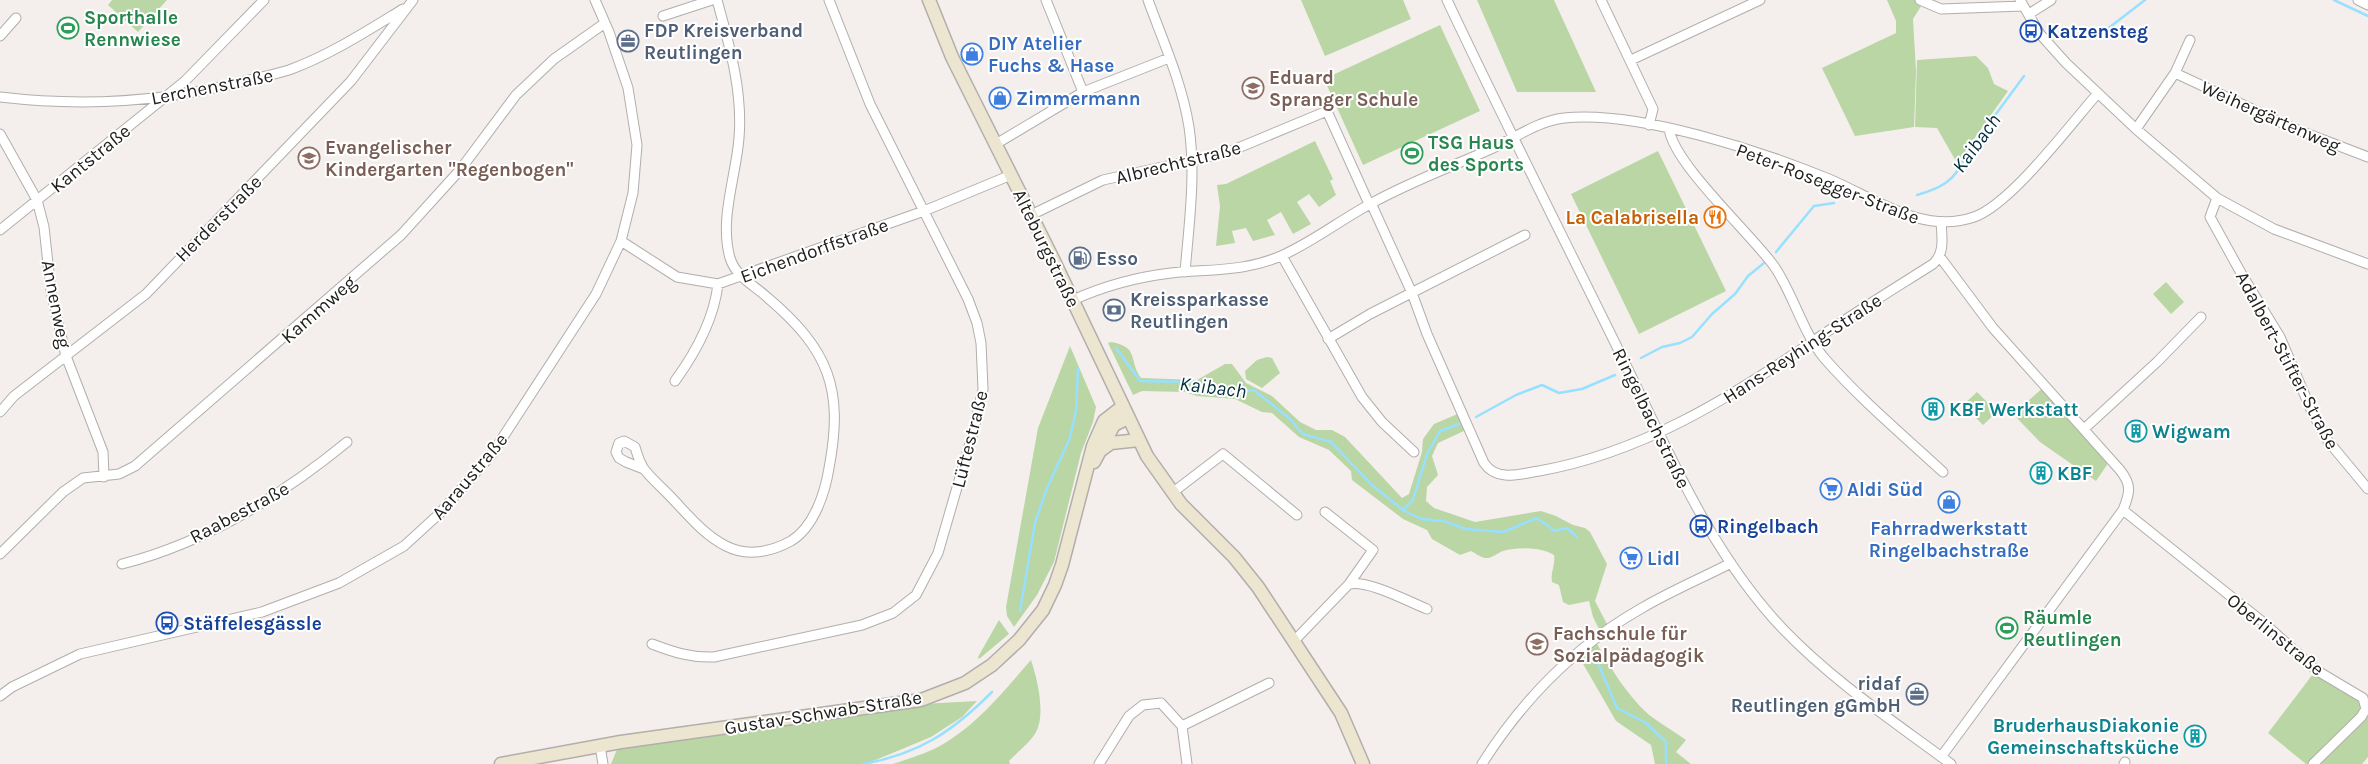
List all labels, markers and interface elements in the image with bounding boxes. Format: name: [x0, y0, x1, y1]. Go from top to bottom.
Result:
place label: Sporthalle Rennwiese: [84, 7, 181, 51]
sports icon: Sporthalle Rennwiese: [56, 16, 80, 40]
bus stop icon: Katzensteg: [2019, 19, 2043, 43]
place label: FDP Kreisverband Reutlingen: [644, 20, 803, 64]
place label: Katzensteg: [2047, 21, 2148, 43]
office icon: FDP Kreisverband Reutlingen: [616, 29, 640, 53]
place label: DIY Atelier Fuchs & Hase: [988, 33, 1114, 77]
shop icon: DIY Atelier Fuchs & Hase: [960, 42, 984, 66]
street label: Lerchenstraße: [149, 64, 275, 110]
place label: Eduard Spranger Schule: [1269, 67, 1418, 111]
school or university icon: Eduard Spranger Schule: [1241, 76, 1265, 100]
street label: Weihergärtenweg: [2197, 76, 2344, 158]
shop icon: Zimmermann: [988, 86, 1012, 110]
place label: Zimmermann: [1016, 88, 1141, 110]
water label: Kaibach: [1947, 109, 2005, 177]
street label: Kantstraße: [46, 120, 135, 198]
place label: TSG Haus des Sports: [1428, 132, 1524, 176]
place label: Evangelischer Kindergarten "Regenbogen": [325, 137, 574, 181]
street label: Albrechtstraße: [1113, 137, 1243, 189]
street label: Peter-Rosegger-Straße: [1733, 139, 1922, 229]
sports icon: TSG Haus des Sports: [1400, 141, 1424, 165]
school or university icon: Evangelischer Kindergarten "Regenbogen": [297, 146, 321, 170]
street label: Herderstraße: [171, 171, 266, 266]
street label: Alteburgstraße: [1008, 186, 1084, 311]
restaurant icon: La Calabrisella: [1703, 205, 1727, 229]
place label: La Calabrisella: [1566, 207, 1699, 229]
street label: Eichendorffstraße: [737, 214, 891, 288]
fuel station icon: Esso: [1068, 246, 1092, 270]
place label: Esso: [1096, 248, 1138, 270]
street label: Annenweg: [37, 258, 75, 350]
street label: Adalbert-Stifter-Straße: [2231, 268, 2343, 453]
street label: Kammweg: [277, 271, 361, 348]
place label: Kreissparkasse Reutlingen: [1130, 289, 1269, 333]
street label: Hans-Reyhing-Straße: [1719, 289, 1886, 408]
bank icon: Kreissparkasse Reutlingen: [1102, 298, 1126, 322]
street label: Ringelbachstraße: [1608, 345, 1695, 492]
water label: Kaibach: [1178, 372, 1248, 403]
street label: Lüftestraße: [947, 388, 993, 490]
building icon: KBF Werkstatt: [1921, 397, 1945, 421]
place label: KBF Werkstatt: [1949, 399, 2079, 421]
building icon: Wigwam: [2124, 419, 2148, 443]
place label: Wigwam: [2152, 421, 2231, 443]
street label: Aaraustraße: [427, 429, 512, 524]
building icon: KBF: [2029, 461, 2053, 485]
place label: KBF: [2057, 463, 2092, 485]
street label: Raabestraße: [186, 477, 293, 548]
supermarket icon: Aldi Süd: [1819, 477, 1843, 501]
place label: Aldi Süd: [1847, 479, 1923, 501]
shop icon: Fahrradwerkstatt Ringelbachstraße: [1937, 490, 1961, 514]
bus stop icon: Ringelbach: [1689, 514, 1713, 538]
place label: Ringelbach: [1717, 516, 1819, 538]
place label: Fahrradwerkstatt Ringelbachstraße: [1869, 518, 2029, 562]
supermarket icon: Lidl: [1619, 546, 1643, 570]
place label: Lidl: [1647, 548, 1680, 570]
street label: Oberlinstraße: [2222, 589, 2328, 681]
place label: Räumle Reutlingen: [2023, 607, 2122, 651]
bus stop icon: Stäffelesgässle: [155, 611, 179, 635]
place label: Stäffelesgässle: [183, 613, 322, 635]
sports icon: Räumle Reutlingen: [1995, 616, 2019, 640]
place label: Fachschule für Sozialpädagogik: [1553, 623, 1704, 667]
school or university icon: Fachschule für Sozialpädagogik: [1525, 632, 1549, 656]
place label: ridaf Reutlingen gGmbH: [1731, 673, 1902, 717]
office icon: ridaf Reutlingen gGmbH: [1905, 682, 1929, 706]
street label: Gustav-Schwab-Straße: [723, 687, 924, 739]
place label: BruderhausDiakonie Gemeinschaftsküche: [1987, 715, 2179, 759]
building icon: BruderhausDiakonie Gemeinschaftsküche: [2183, 724, 2207, 748]

